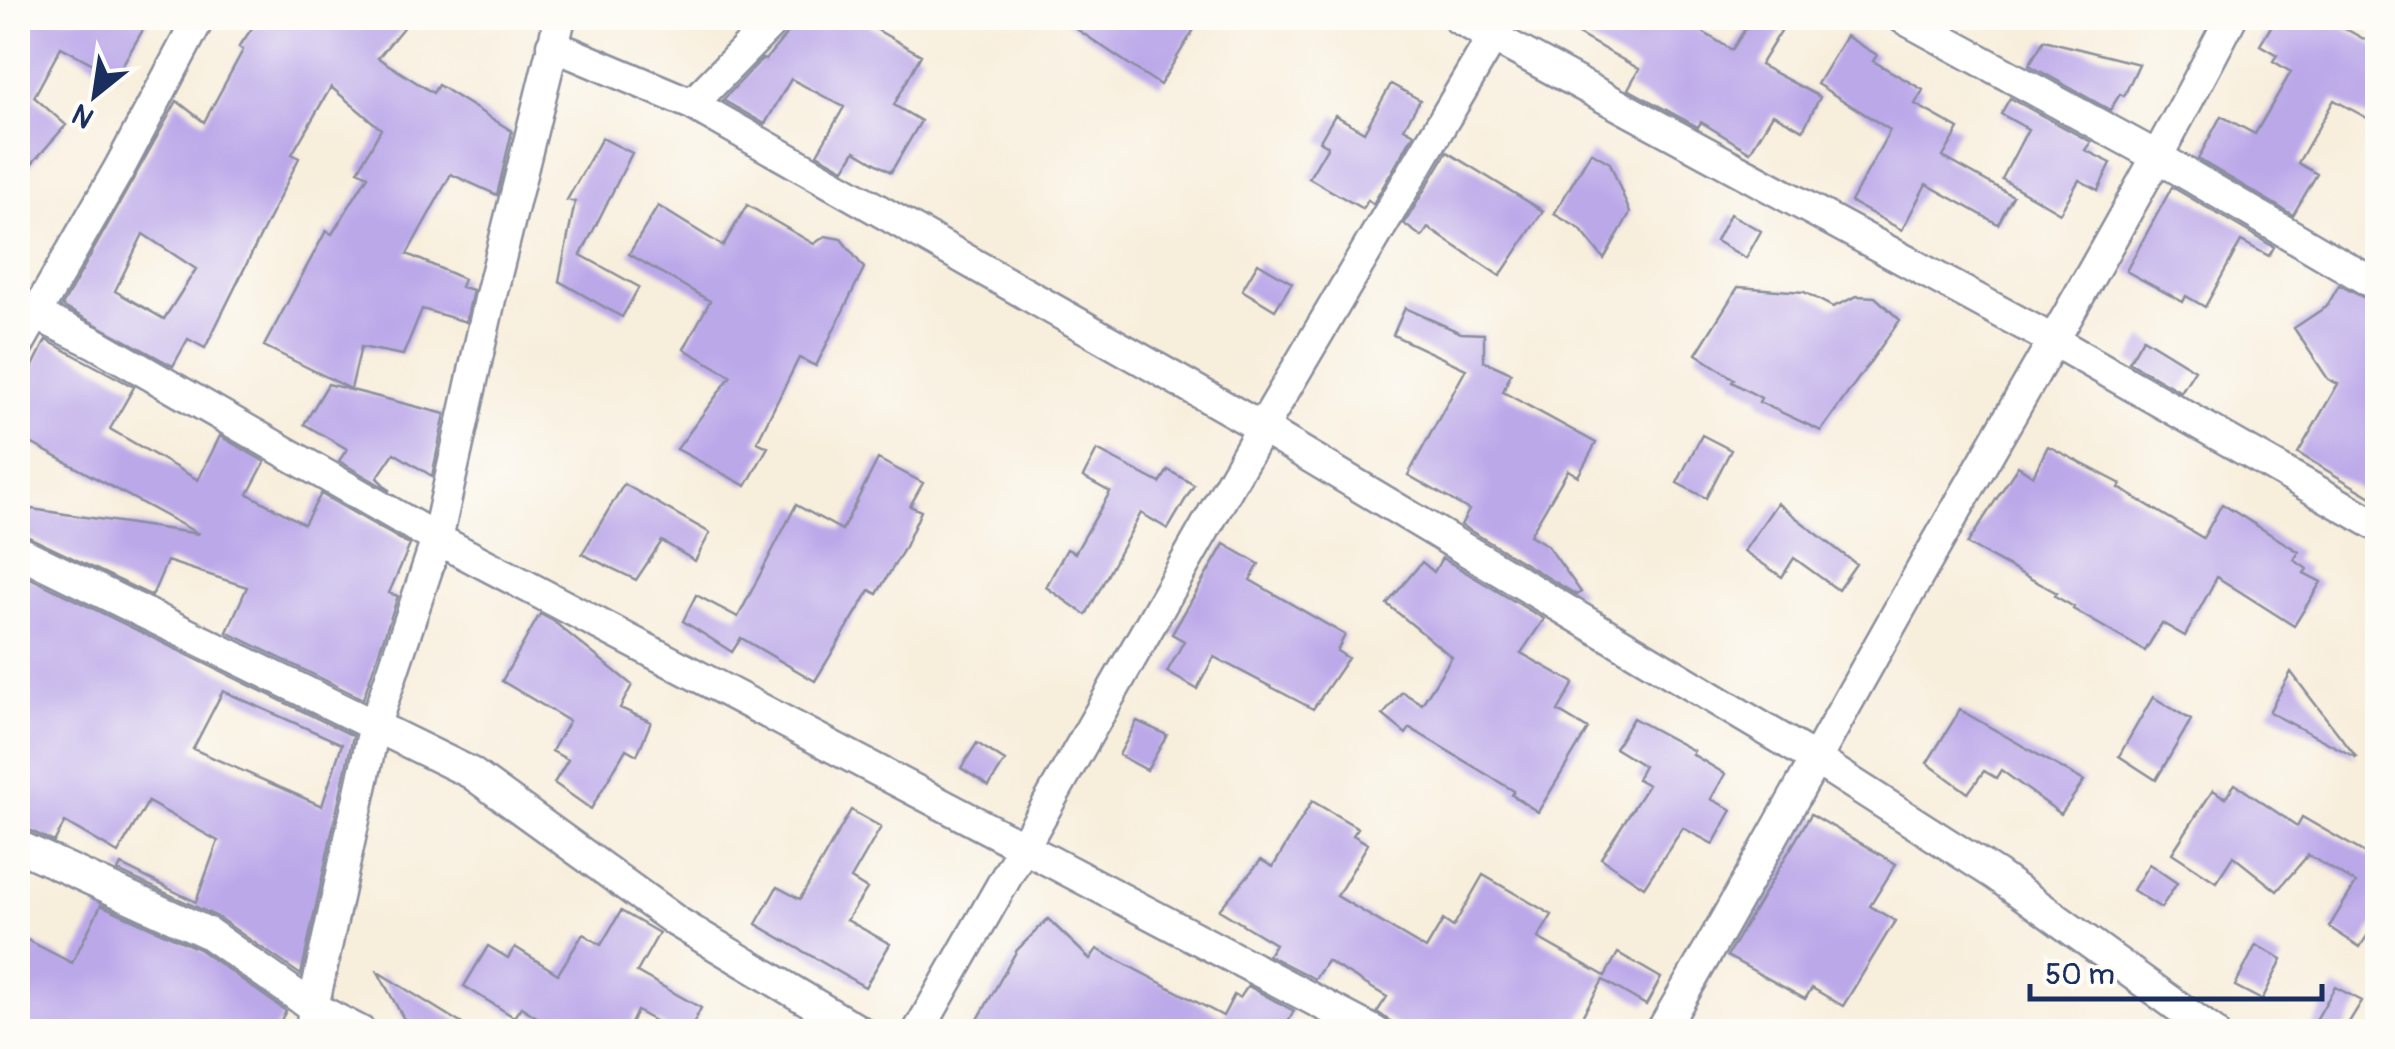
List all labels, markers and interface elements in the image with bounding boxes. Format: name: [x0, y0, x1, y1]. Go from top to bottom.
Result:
north arrow: [45, 45, 145, 145]
text: N: [66, 95, 100, 135]
scale bar: [2030, 939, 2322, 1001]
text: 50 m: [2045, 956, 2115, 993]

